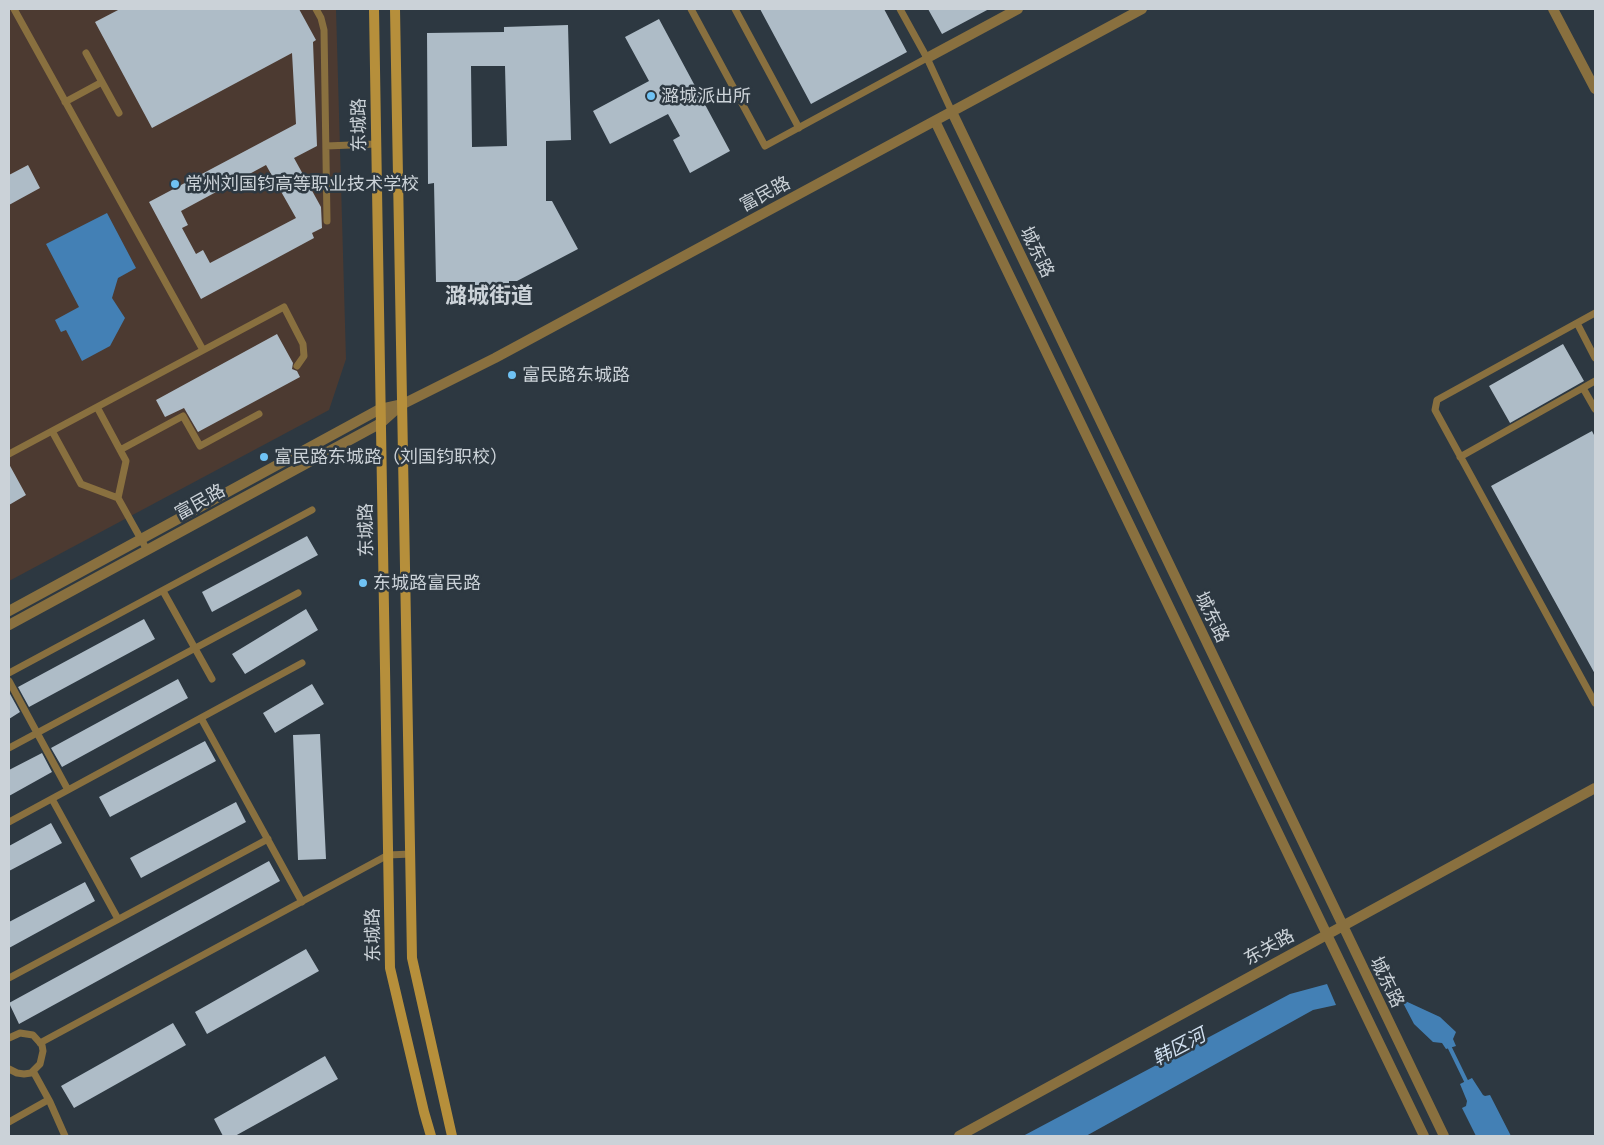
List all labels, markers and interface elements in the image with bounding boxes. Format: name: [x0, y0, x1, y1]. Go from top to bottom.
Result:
place label: 潞城派出所: [661, 85, 751, 107]
marker: 潞城派出所: [645, 90, 657, 102]
street label: 东城路: [348, 98, 370, 152]
street label: 富民路: [736, 172, 794, 216]
place label: 常州刘国钧高等职业技术学校: [185, 173, 419, 195]
marker: 常州刘国钧高等职业技术学校: [169, 178, 181, 190]
street label: 城东路: [1015, 223, 1059, 281]
district label: 潞城街道: [445, 283, 533, 309]
place label: 富民路东城路: [522, 364, 630, 386]
marker: 富民路东城路: [506, 369, 518, 381]
place label: 富民路东城路（刘国钧职校）: [274, 446, 508, 468]
marker: 富民路东城路（刘国钧职校）: [258, 451, 270, 463]
street label: 富民路: [171, 479, 229, 525]
street label: 东城路: [355, 503, 377, 557]
place label: 东城路富民路: [373, 572, 481, 594]
marker: 东城路富民路: [357, 577, 369, 589]
street label: 城东路: [1190, 588, 1234, 646]
street label: 东城路: [362, 908, 384, 962]
street label: 东关路: [1240, 924, 1298, 970]
street label: 城东路: [1365, 953, 1409, 1011]
water label: 韩区河: [1148, 1024, 1210, 1070]

